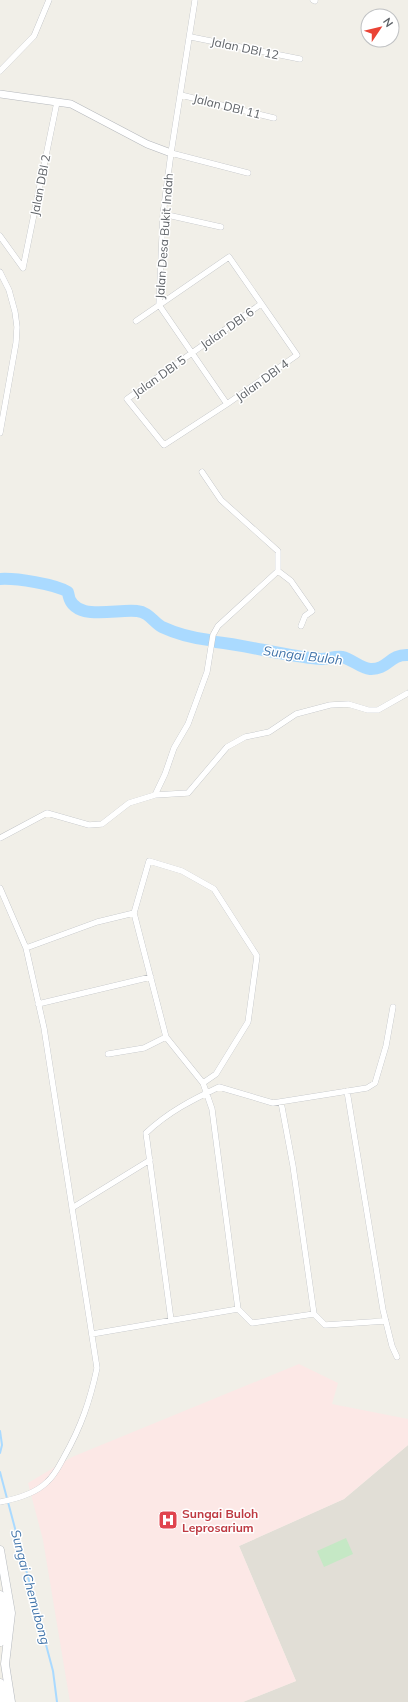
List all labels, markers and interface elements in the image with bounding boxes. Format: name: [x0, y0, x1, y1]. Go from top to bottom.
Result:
north arrow: [360, 8, 400, 48]
text: N: [380, 15, 396, 30]
street label: Jalan DBI 12: [210, 33, 280, 63]
street label: Jalan DBI 11: [192, 90, 262, 122]
street label: Jalan DBI 2: [27, 153, 53, 217]
street label: Jalan Desa Bukit Indah: [152, 173, 176, 299]
street label: Jalan DBI 6: [197, 304, 257, 352]
street label: Jalan DBI 5: [129, 352, 189, 400]
street label: Jalan DBI 4: [233, 356, 291, 404]
water label: Sungai Buloh: [262, 642, 344, 668]
place label: Sungai Buloh Leprosarium: [182, 1506, 258, 1535]
hospital icon: Sungai Buloh Leprosarium: [157, 1509, 179, 1531]
water label: Sungai Chemubong: [8, 1528, 54, 1646]

